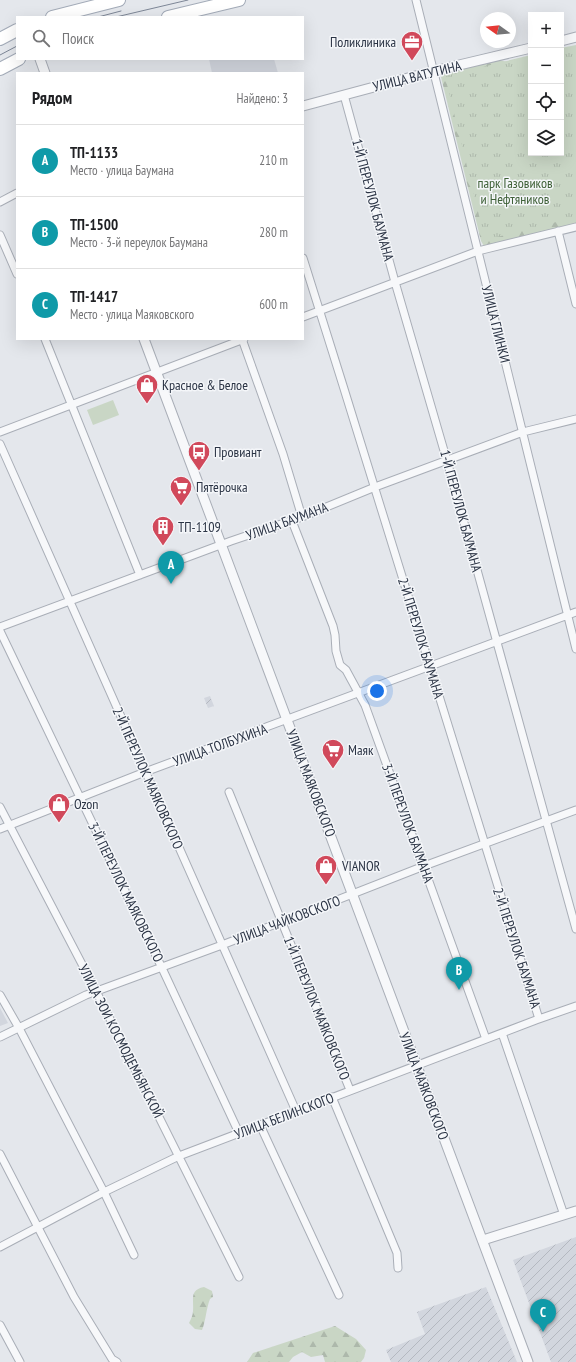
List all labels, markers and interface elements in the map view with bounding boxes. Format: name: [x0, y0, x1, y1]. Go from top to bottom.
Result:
north arrow: [480, 12, 516, 48]
map controls: [528, 12, 564, 156]
button: +: [528, 12, 564, 48]
search box: [16, 16, 304, 60]
icon: search: [30, 27, 52, 49]
text: Поиск: [62, 29, 94, 48]
office icon: Поликлиника: [399, 29, 425, 62]
place label: Поликлиника: [330, 33, 396, 51]
button: −: [528, 48, 564, 84]
street label: УЛИЦА ВАТУТИНА: [371, 56, 463, 96]
button: locate: [528, 84, 564, 120]
text: Рядом: [32, 87, 72, 109]
text: Найдено: 3: [237, 90, 288, 107]
button: layers: [528, 120, 564, 156]
street label: 1-Й ПЕРЕУЛОК БАУМАНА: [348, 137, 398, 263]
text: ТП-1133: [70, 143, 118, 162]
text: A: [42, 152, 48, 169]
text: 210 m: [259, 152, 288, 169]
text: Место · улица Баумана: [70, 162, 174, 179]
park label: парк Газовиков и Нефтяников: [477, 174, 553, 208]
text: ТП-1500: [70, 215, 118, 234]
text: B: [42, 224, 48, 241]
text: 280 m: [259, 224, 288, 241]
text: Место · 3-й переулок Баумана: [70, 234, 208, 251]
street label: УЛИЦА ГЛИНКИ: [478, 283, 514, 365]
text: ТП-1417: [70, 287, 118, 306]
text: C: [42, 296, 48, 313]
text: 600 m: [259, 296, 288, 313]
text: Место · улица Маяковского: [70, 306, 194, 323]
shop icon: Красное & Белое: [134, 372, 160, 405]
place label: Красное & Белое: [162, 376, 248, 394]
bus stop icon: Провиант: [186, 439, 212, 472]
place label: Провиант: [214, 443, 262, 461]
street label: 1-Й ПЕРЕУЛОК БАУМАНА: [436, 448, 486, 574]
supermarket icon: Пятёрочка: [168, 474, 194, 507]
place label: Пятёрочка: [196, 478, 248, 496]
street label: УЛИЦА БАУМАНА: [244, 498, 331, 544]
building icon: ТП-1109: [150, 514, 176, 547]
place label: ТП-1109: [178, 518, 221, 536]
pin: A: [158, 551, 184, 584]
street label: 2-Й ПЕРЕУЛОК БАУМАНА: [394, 575, 448, 701]
your location: [367, 681, 387, 701]
street label: 2-Й ПЕРЕУЛОК МАЯКОВСКОГО: [109, 704, 188, 852]
street label: УЛИЦА ТОЛБУХИНА: [171, 720, 270, 770]
street label: УЛИЦА МАЯКОВСКОГО: [282, 727, 340, 840]
supermarket icon: Маяк: [320, 737, 346, 770]
place label: Маяк: [348, 741, 374, 759]
street label: 3-Й ПЕРЕУЛОК БАУМАНА: [378, 761, 438, 885]
shop icon: Ozon: [46, 791, 72, 824]
place label: Ozon: [74, 795, 99, 813]
street label: 3-Й ПЕРЕУЛОК МАЯКОВСКОГО: [84, 819, 168, 965]
shop icon: VIANOR: [313, 853, 339, 886]
place label: VIANOR: [341, 857, 381, 875]
street label: 2-Й ПЕРЕУЛОК БАУМАНА: [489, 885, 545, 1011]
street label: УЛИЦА ЧАЙКОВСКОГО: [231, 891, 343, 949]
street label: 1-Й ПЕРЕУЛОК МАЯКОВСКОГО: [280, 933, 354, 1083]
pin: B: [446, 957, 472, 990]
street label: УЛИЦА ЗОИ КОСМОДЕМЬЯНСКОЙ: [74, 961, 168, 1121]
street label: УЛИЦА МАЯКОВСКОГО: [395, 1030, 453, 1143]
street label: УЛИЦА БЕЛИНСКОГО: [232, 1089, 337, 1143]
pin: C: [530, 1299, 556, 1332]

